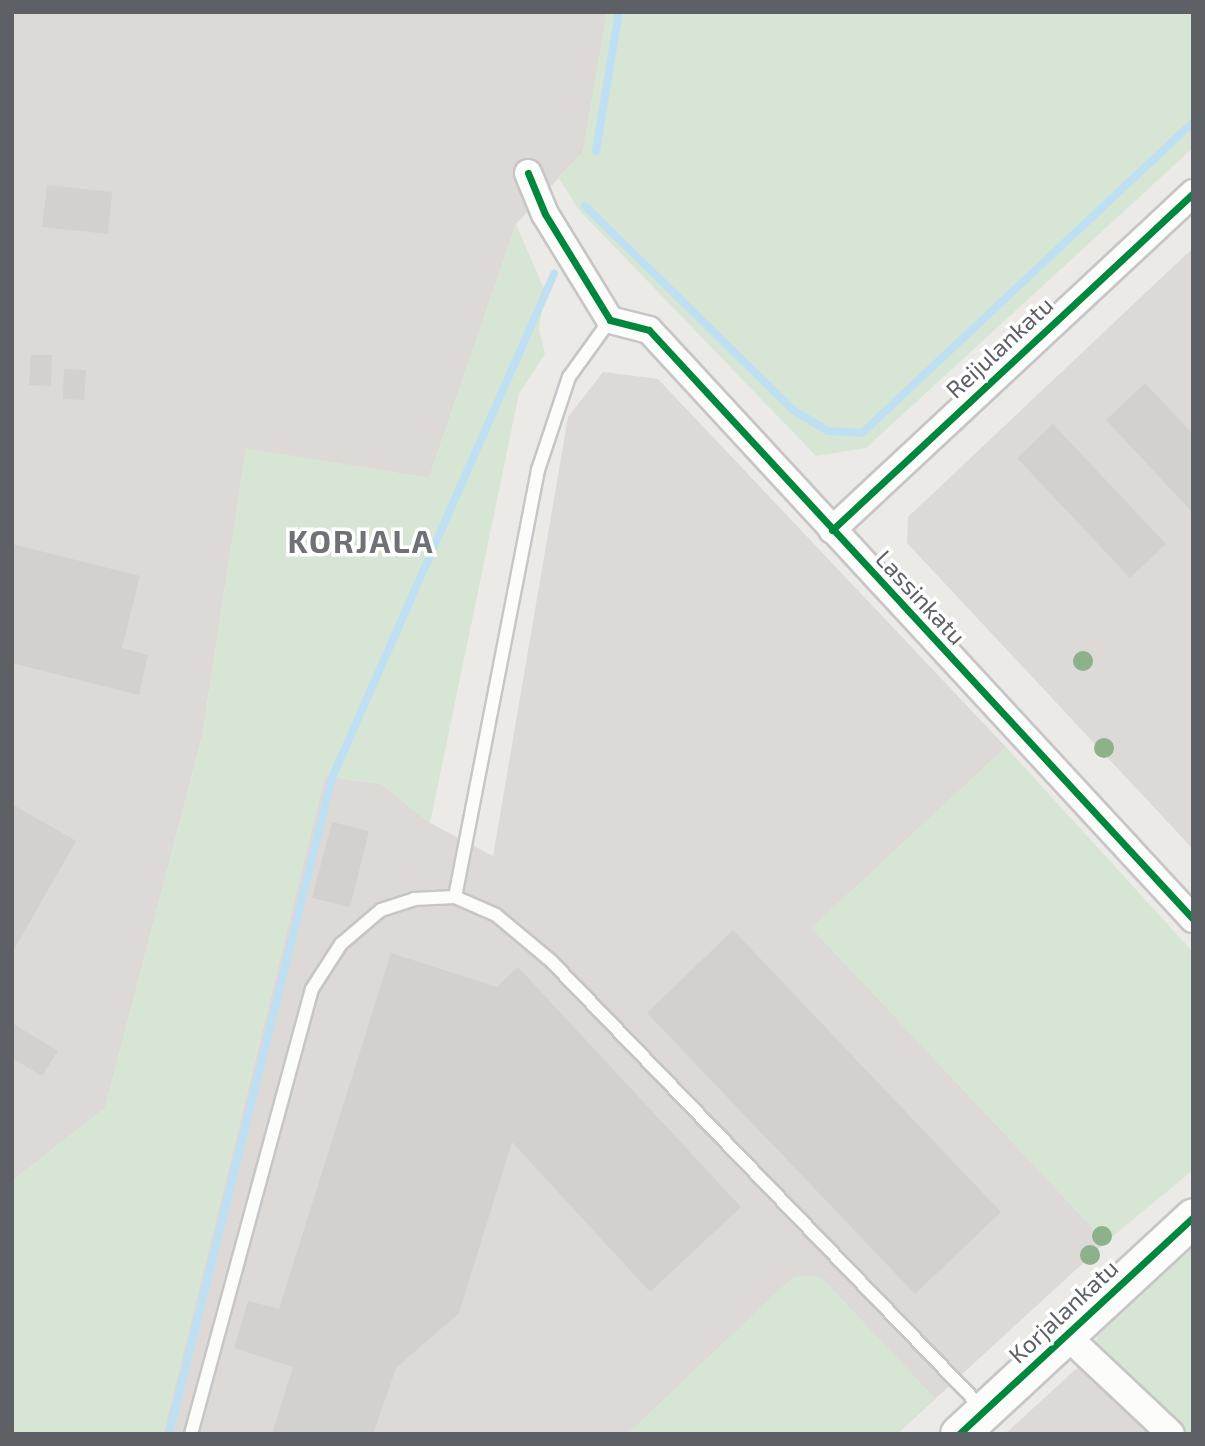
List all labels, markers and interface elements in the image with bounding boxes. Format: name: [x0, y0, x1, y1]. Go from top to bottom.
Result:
street label: Reijulankatu: [940, 290, 1058, 404]
district label: KORJALA: [288, 521, 434, 559]
street label: Lassinkatu: [870, 544, 972, 650]
street label: Korjalankatu: [1002, 1253, 1124, 1369]

